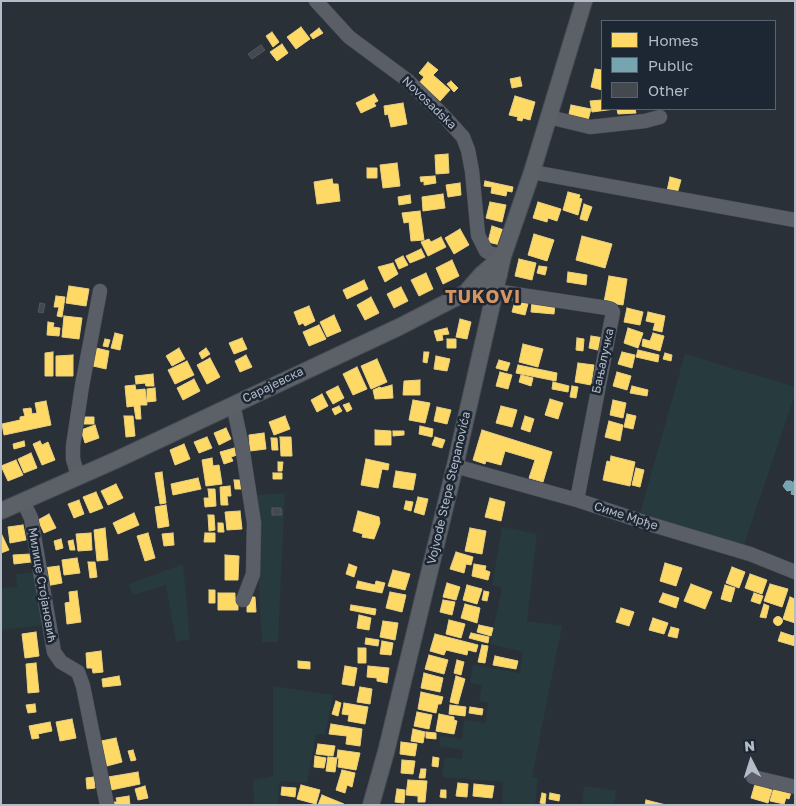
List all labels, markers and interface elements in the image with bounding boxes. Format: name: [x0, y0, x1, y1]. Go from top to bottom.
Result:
legend: [601, 20, 776, 110]
text: Homes: [648, 31, 698, 49]
text: Public: [648, 56, 693, 74]
street label: Novosadska: [399, 73, 459, 133]
text: Other: [648, 81, 689, 99]
district label: TUKOVI: [444, 286, 522, 308]
street label: Бањалучка: [589, 327, 617, 395]
street label: Сарајевска: [240, 364, 306, 406]
street label: Vojvode Stepe Stepanovića: [424, 410, 474, 566]
street label: Симе Мрђе: [592, 499, 660, 533]
street label: Милице Стојановић: [25, 526, 59, 644]
north arrow: [726, 736, 776, 786]
text: N: [744, 737, 756, 754]

